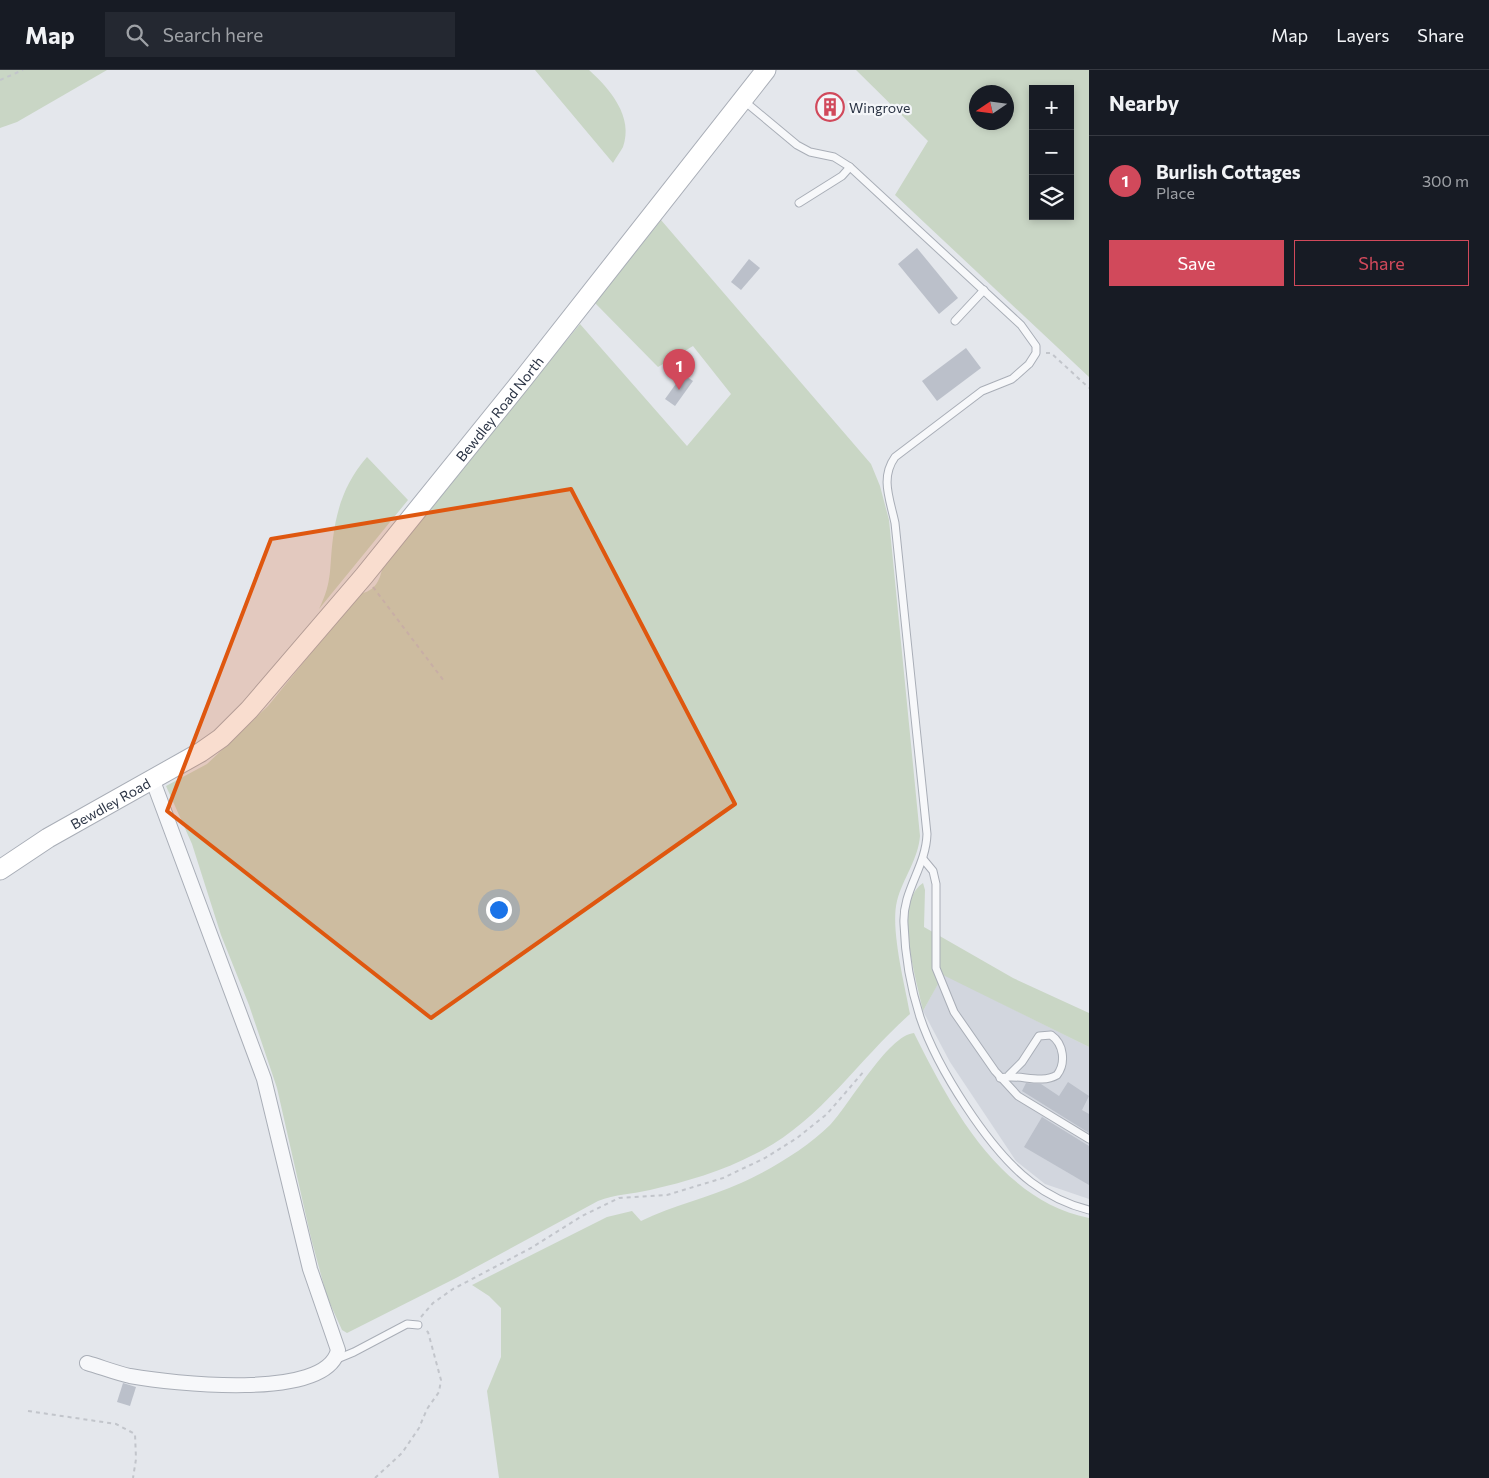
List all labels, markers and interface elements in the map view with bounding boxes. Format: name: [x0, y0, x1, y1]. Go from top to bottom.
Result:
search box: [105, 12, 455, 57]
text: Map: [25, 20, 75, 49]
icon: search: [123, 21, 151, 49]
text: Search here: [163, 23, 263, 46]
text: Map: [1271, 24, 1308, 46]
text: Layers: [1336, 24, 1389, 46]
text: Share: [1417, 24, 1464, 46]
north arrow: [969, 85, 1014, 130]
map controls: [1029, 85, 1074, 220]
button: +: [1029, 85, 1074, 130]
text: Nearby: [1109, 90, 1179, 115]
building icon: Wingrove: [815, 92, 845, 122]
place label: Wingrove: [849, 99, 910, 116]
button: −: [1029, 130, 1074, 175]
text: Burlish Cottages: [1156, 160, 1301, 183]
text: 1: [1121, 171, 1129, 190]
text: 300 m: [1422, 171, 1469, 190]
button: layers: [1029, 175, 1074, 220]
text: Place: [1156, 183, 1195, 202]
button: Save: [1109, 240, 1284, 286]
button: Share: [1294, 240, 1469, 286]
pin: 1: [663, 349, 695, 390]
street label: Bewdley Road North: [452, 353, 546, 464]
street label: Bewdley Road: [67, 774, 153, 832]
your location: [486, 897, 512, 923]

